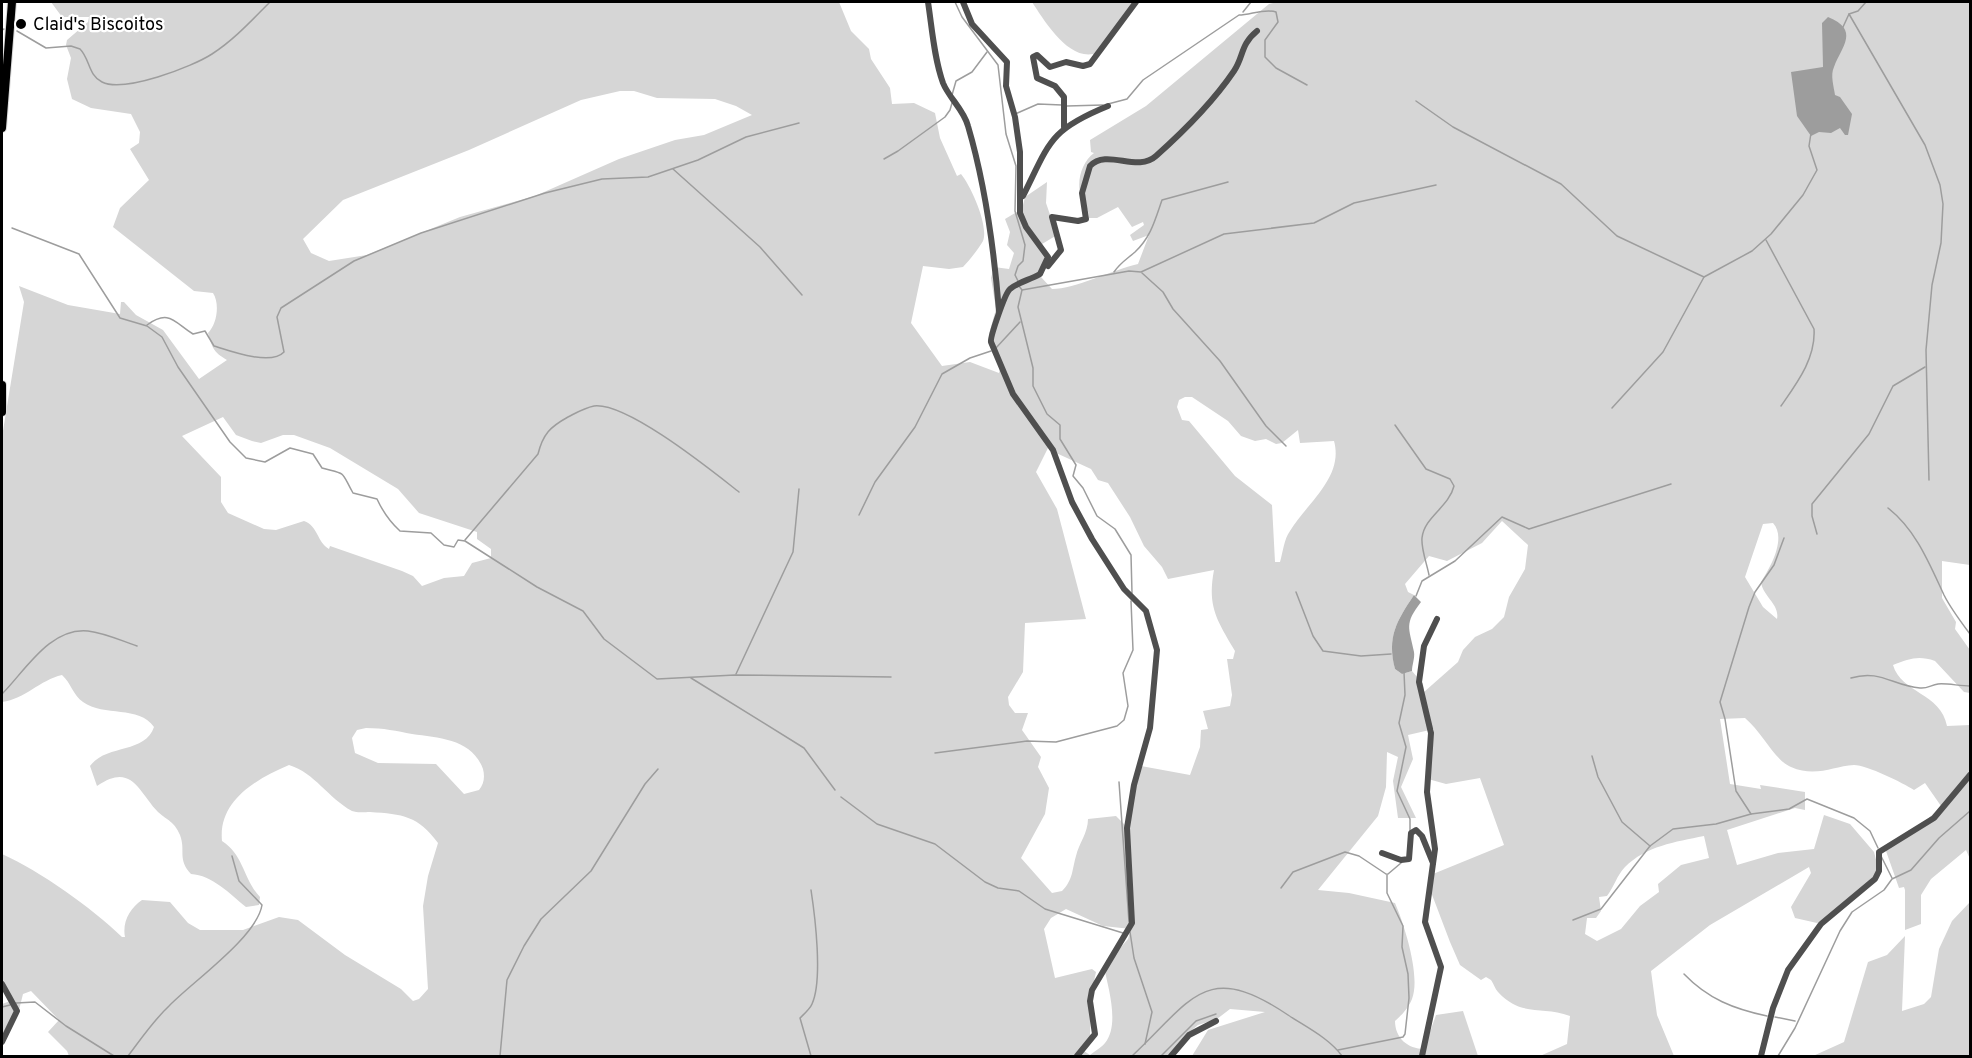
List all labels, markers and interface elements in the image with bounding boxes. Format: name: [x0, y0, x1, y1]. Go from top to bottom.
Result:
place label: Claid's Biscoitos: [33, 14, 163, 37]
marker: Claid's Biscoitos: [14, 17, 28, 31]

